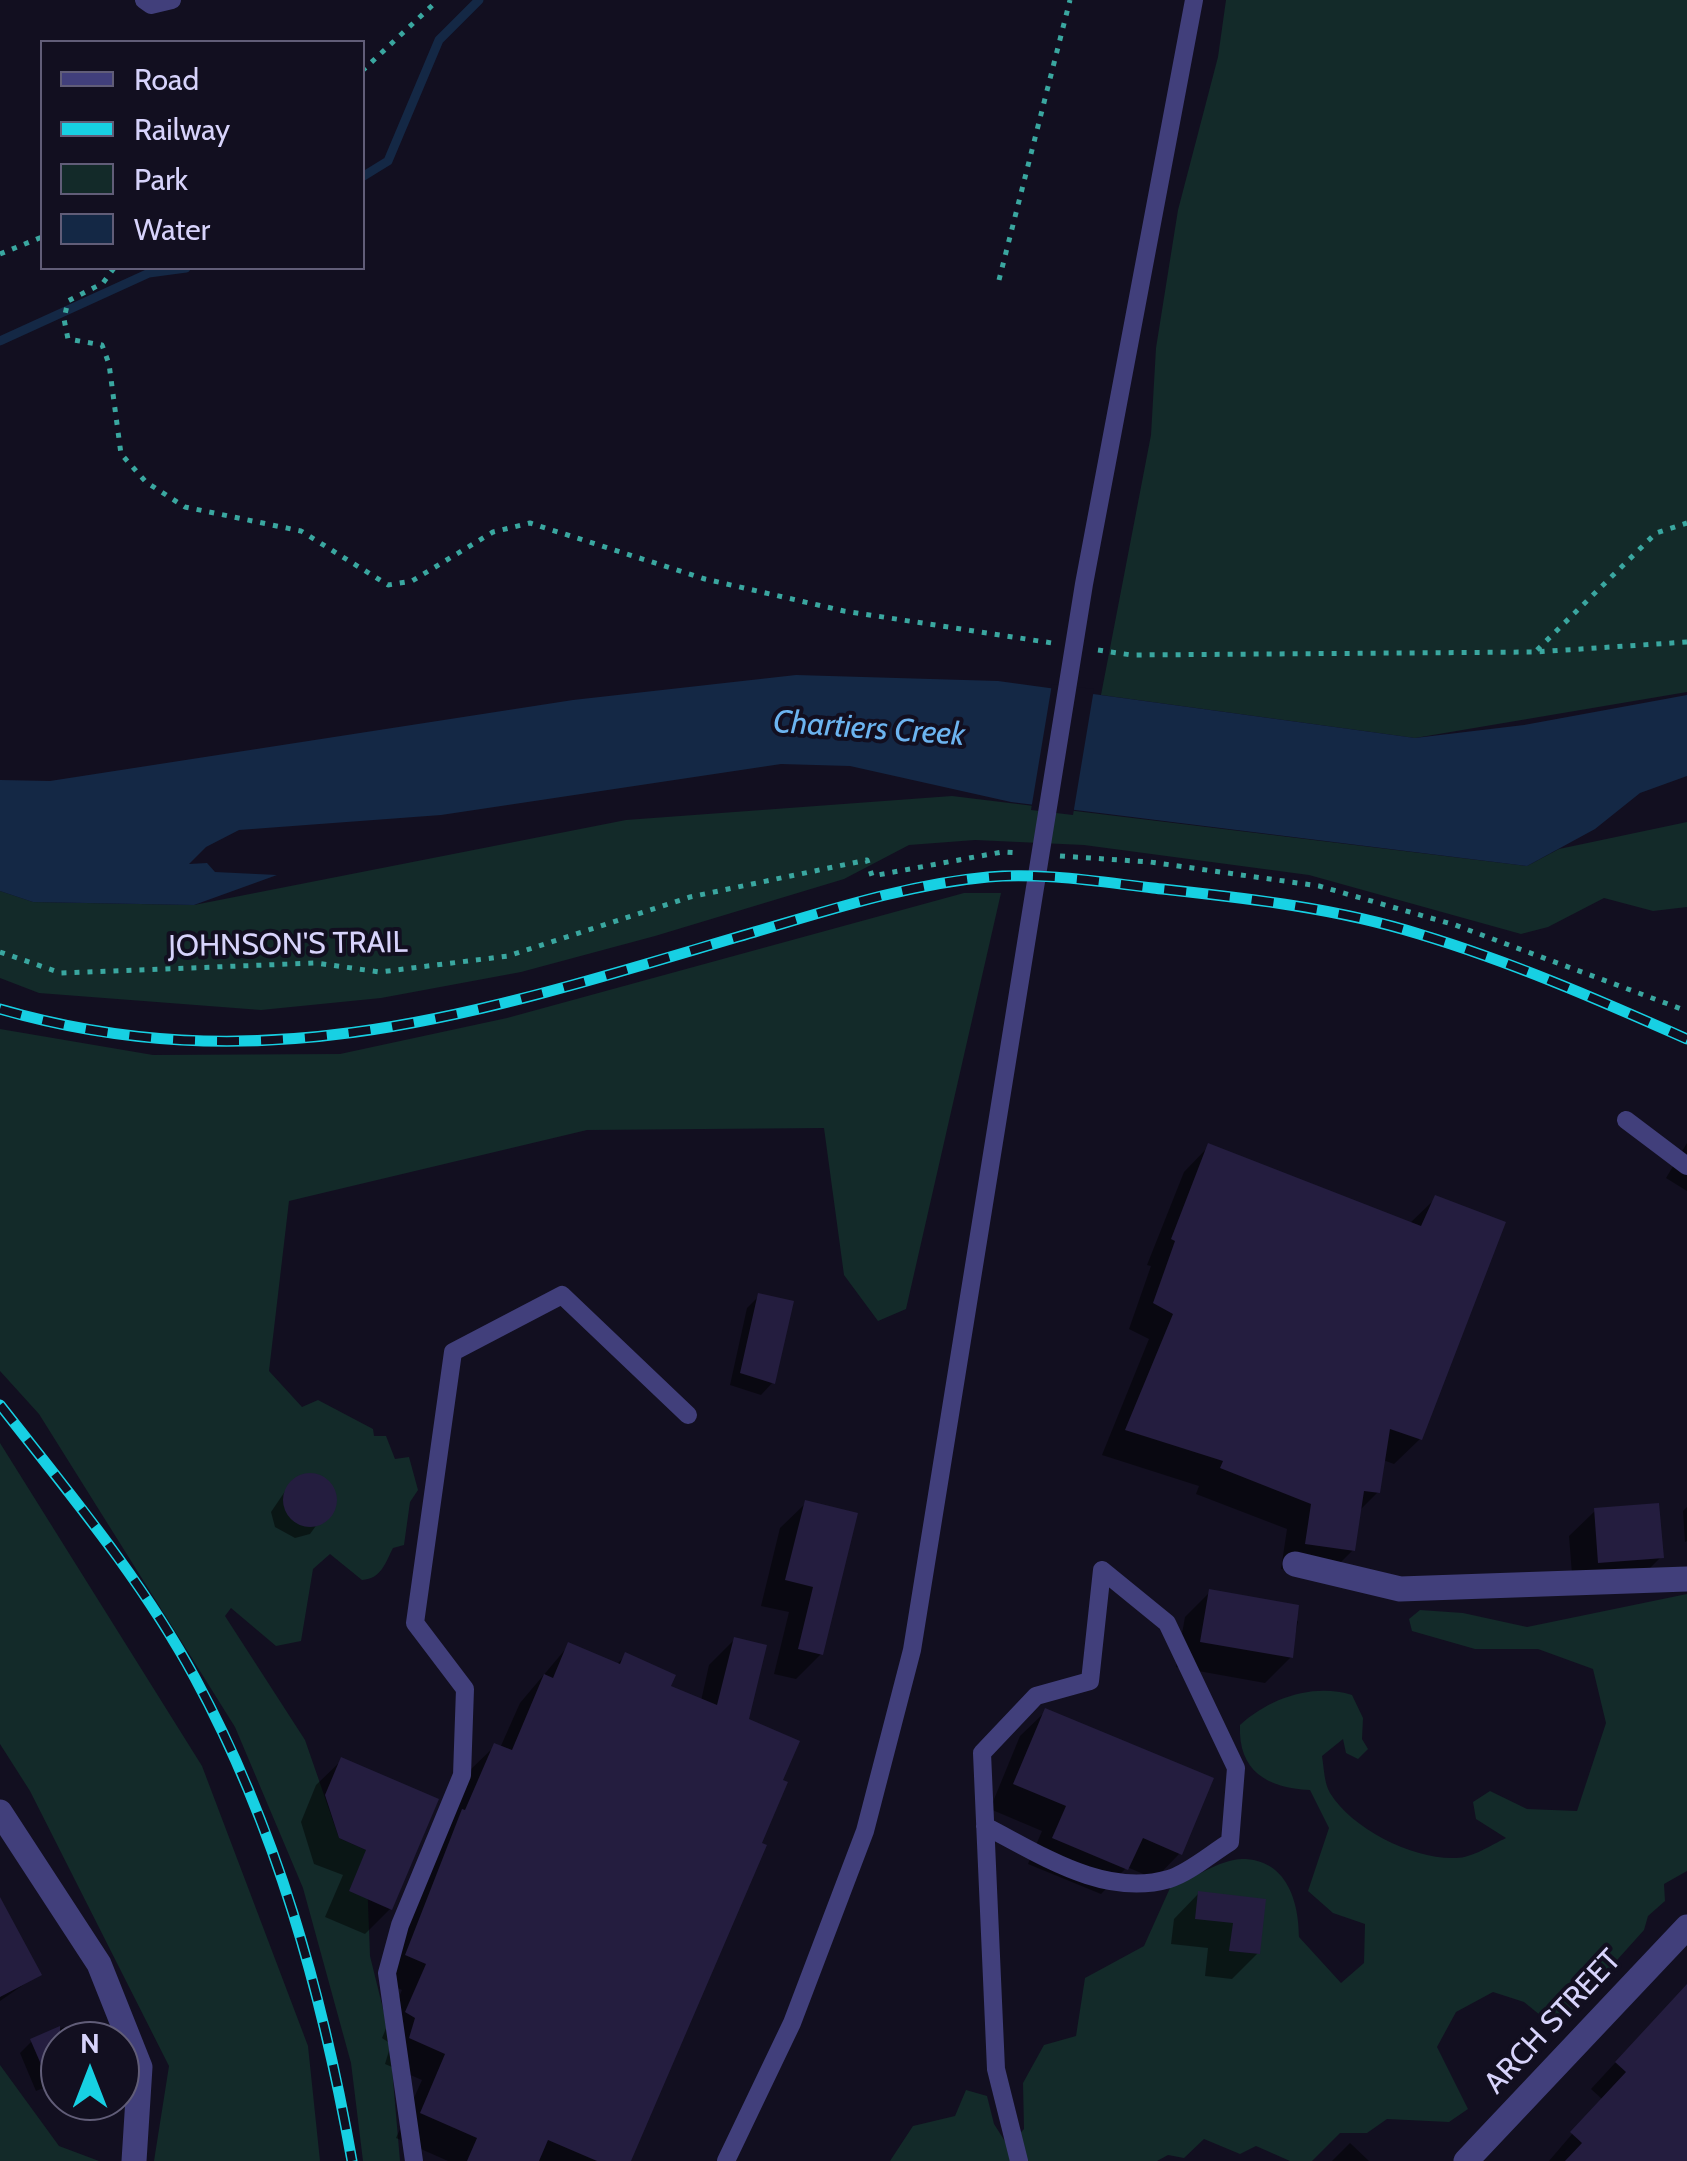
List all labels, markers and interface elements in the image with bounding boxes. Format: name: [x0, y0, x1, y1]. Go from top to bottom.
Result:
legend: [40, 40, 365, 270]
text: Road: [134, 61, 199, 98]
text: Railway: [134, 111, 230, 148]
text: Park: [134, 161, 188, 198]
text: Water: [134, 211, 210, 248]
water label: Chartiers Creek: [772, 703, 966, 755]
street label: JOHNSON'S TRAIL: [168, 925, 408, 965]
street label: ARCH STREET: [1477, 1943, 1629, 2101]
north arrow: [40, 2021, 140, 2121]
text: N: [80, 2026, 100, 2060]

